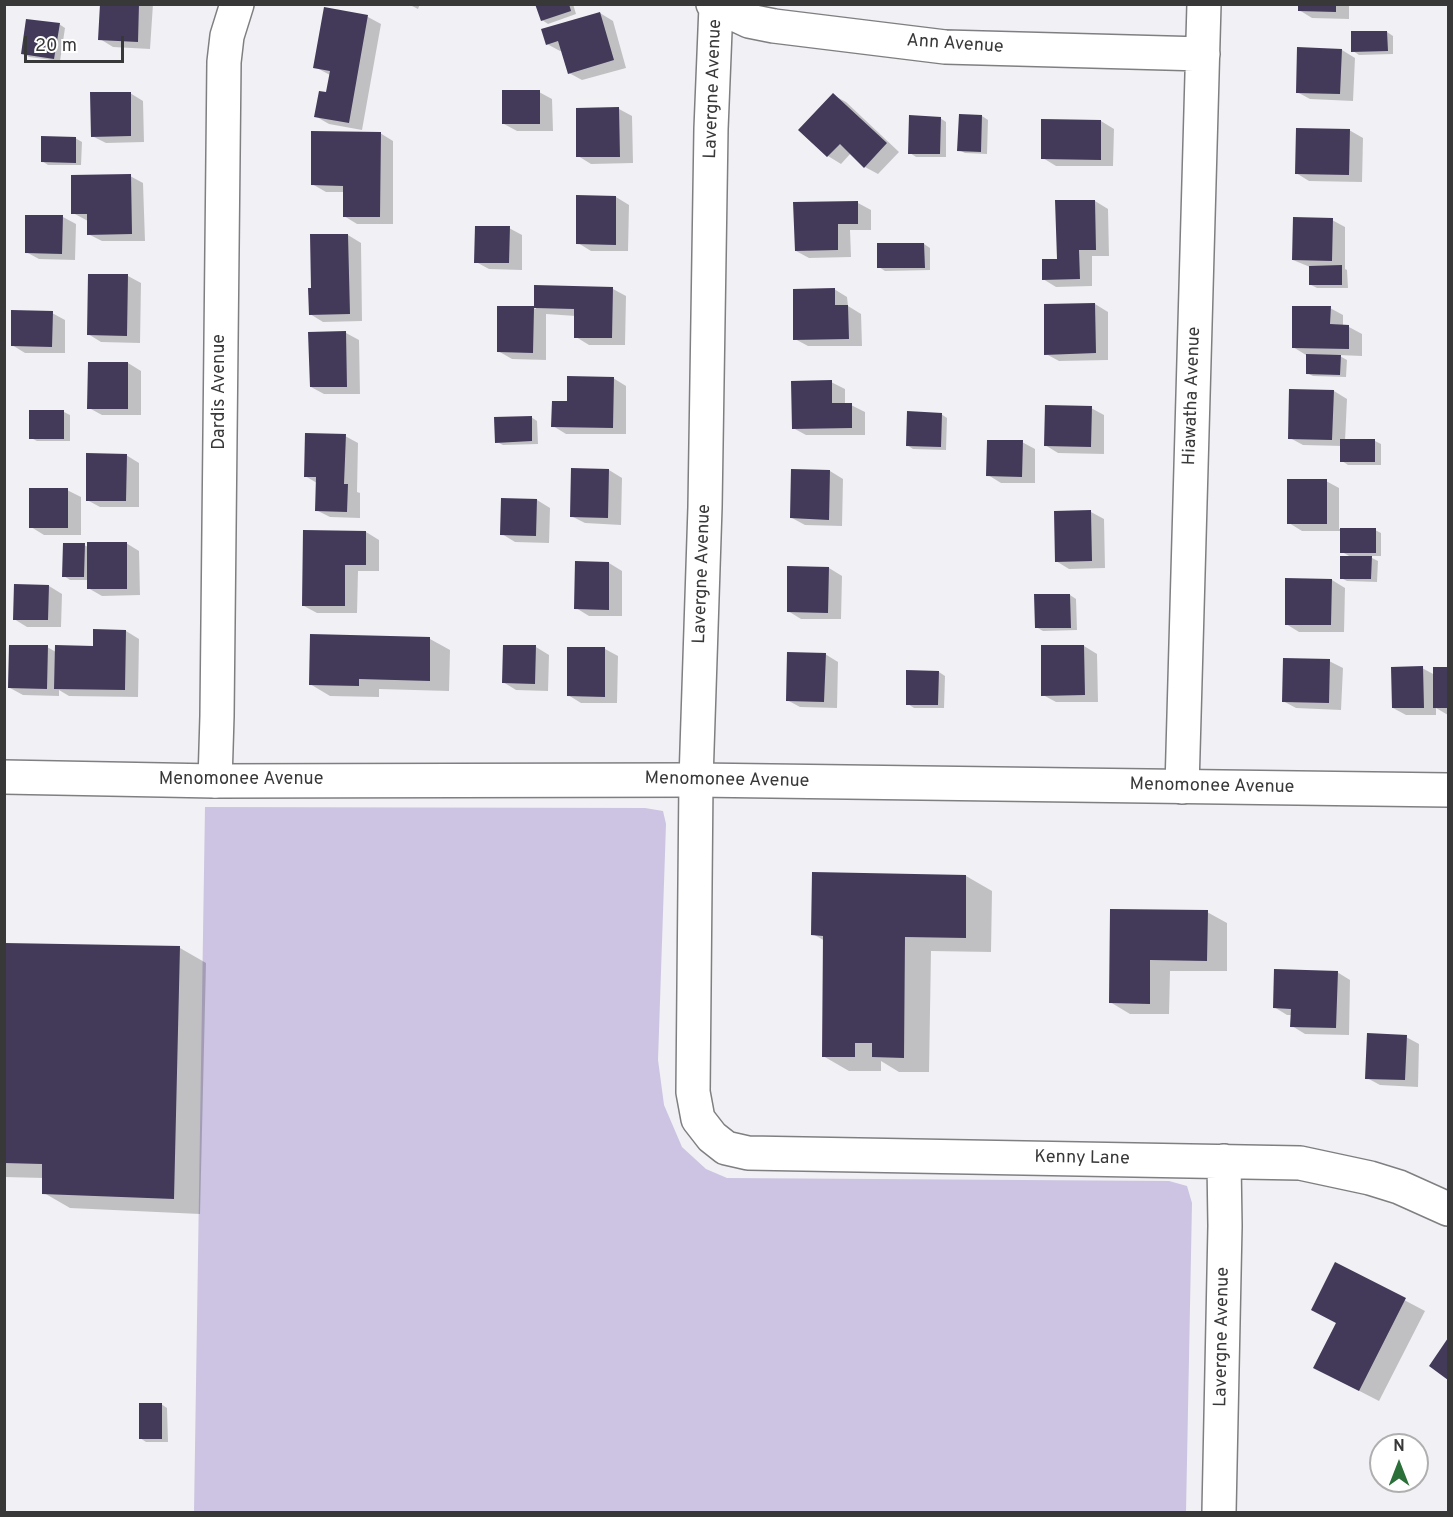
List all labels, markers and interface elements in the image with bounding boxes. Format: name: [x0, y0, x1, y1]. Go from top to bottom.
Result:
street label: Lavergne Avenue: [701, 19, 727, 159]
scale bar: [27, 24, 128, 62]
street label: Ann Avenue: [906, 31, 1004, 59]
text: 20 m: [35, 35, 77, 58]
street label: Hiawatha Avenue: [1180, 326, 1206, 466]
street label: Dardis Avenue: [209, 334, 231, 450]
street label: Lavergne Avenue: [690, 504, 716, 644]
street label: Menomonee Avenue: [159, 769, 323, 791]
street label: Menomonee Avenue: [644, 769, 810, 793]
street label: Menomonee Avenue: [1129, 775, 1295, 799]
street label: Kenny Lane: [1034, 1147, 1130, 1171]
street label: Lavergne Avenue: [1211, 1267, 1235, 1407]
north arrow: [1369, 1433, 1429, 1493]
text: N: [1393, 1437, 1405, 1457]

